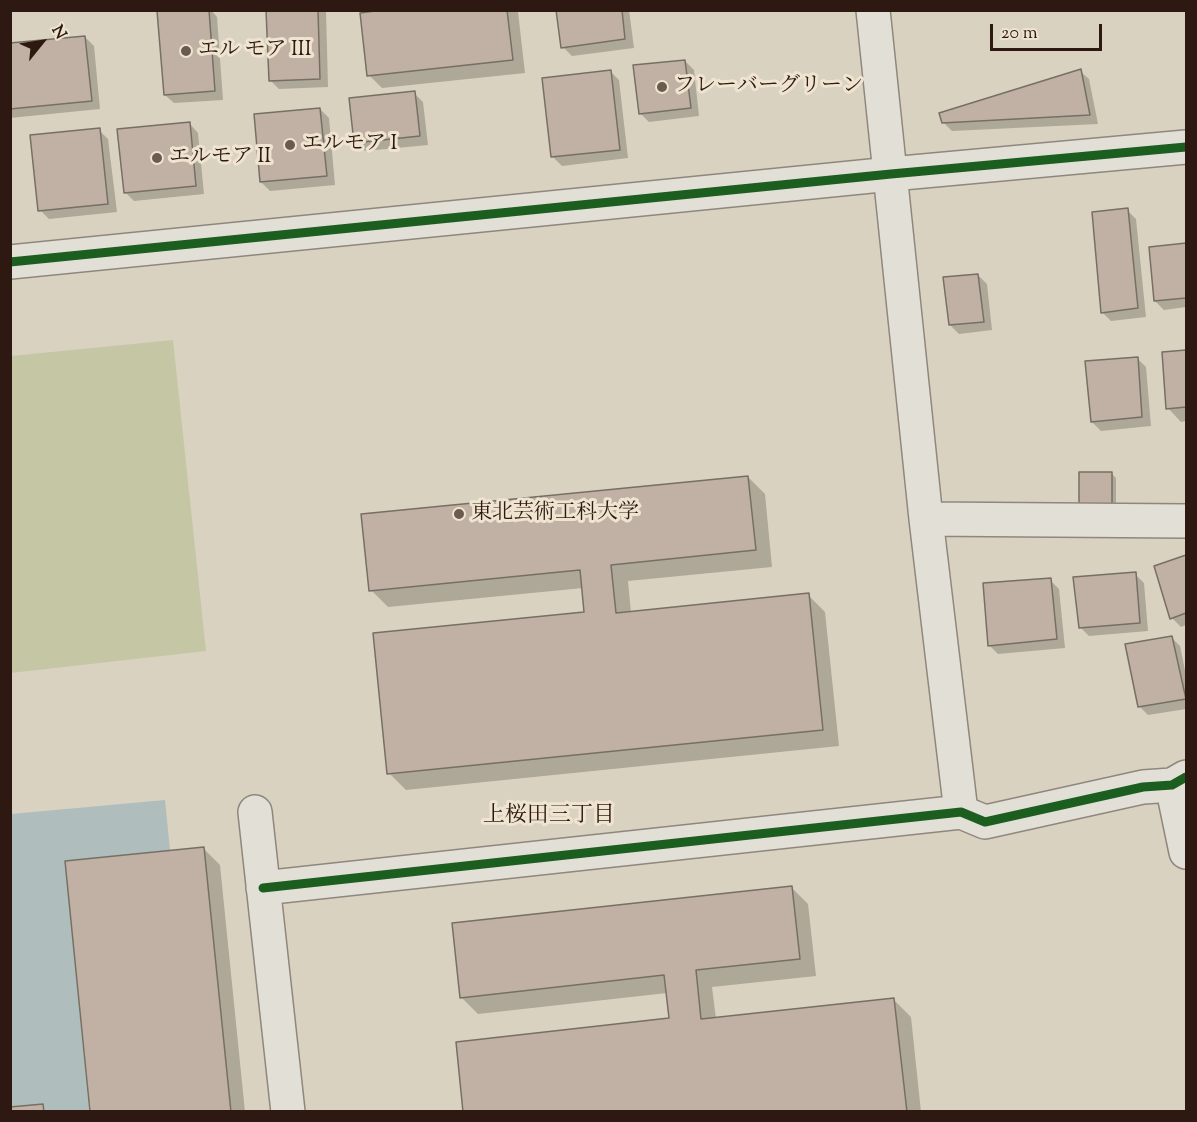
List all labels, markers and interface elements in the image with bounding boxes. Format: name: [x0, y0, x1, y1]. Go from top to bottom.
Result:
north arrow: [12, 12, 72, 72]
scale bar: [993, 12, 1106, 50]
text: N: [45, 21, 71, 44]
text: 20 m: [1001, 21, 1038, 47]
place label: エル モア III: [198, 38, 312, 64]
marker: エル モア III: [179, 44, 193, 58]
place label: フレーバーグリーン: [674, 74, 863, 100]
marker: フレーバーグリーン: [655, 80, 669, 94]
place label: エルモア I: [302, 132, 397, 158]
marker: エルモア I: [283, 138, 297, 152]
place label: エルモア II: [169, 145, 271, 171]
marker: エルモア II: [150, 151, 164, 165]
place label: 東北芸術工科大学: [471, 501, 639, 527]
marker: 東北芸術工科大学: [452, 507, 466, 521]
district label: 上桜田三丁目: [483, 804, 615, 830]

